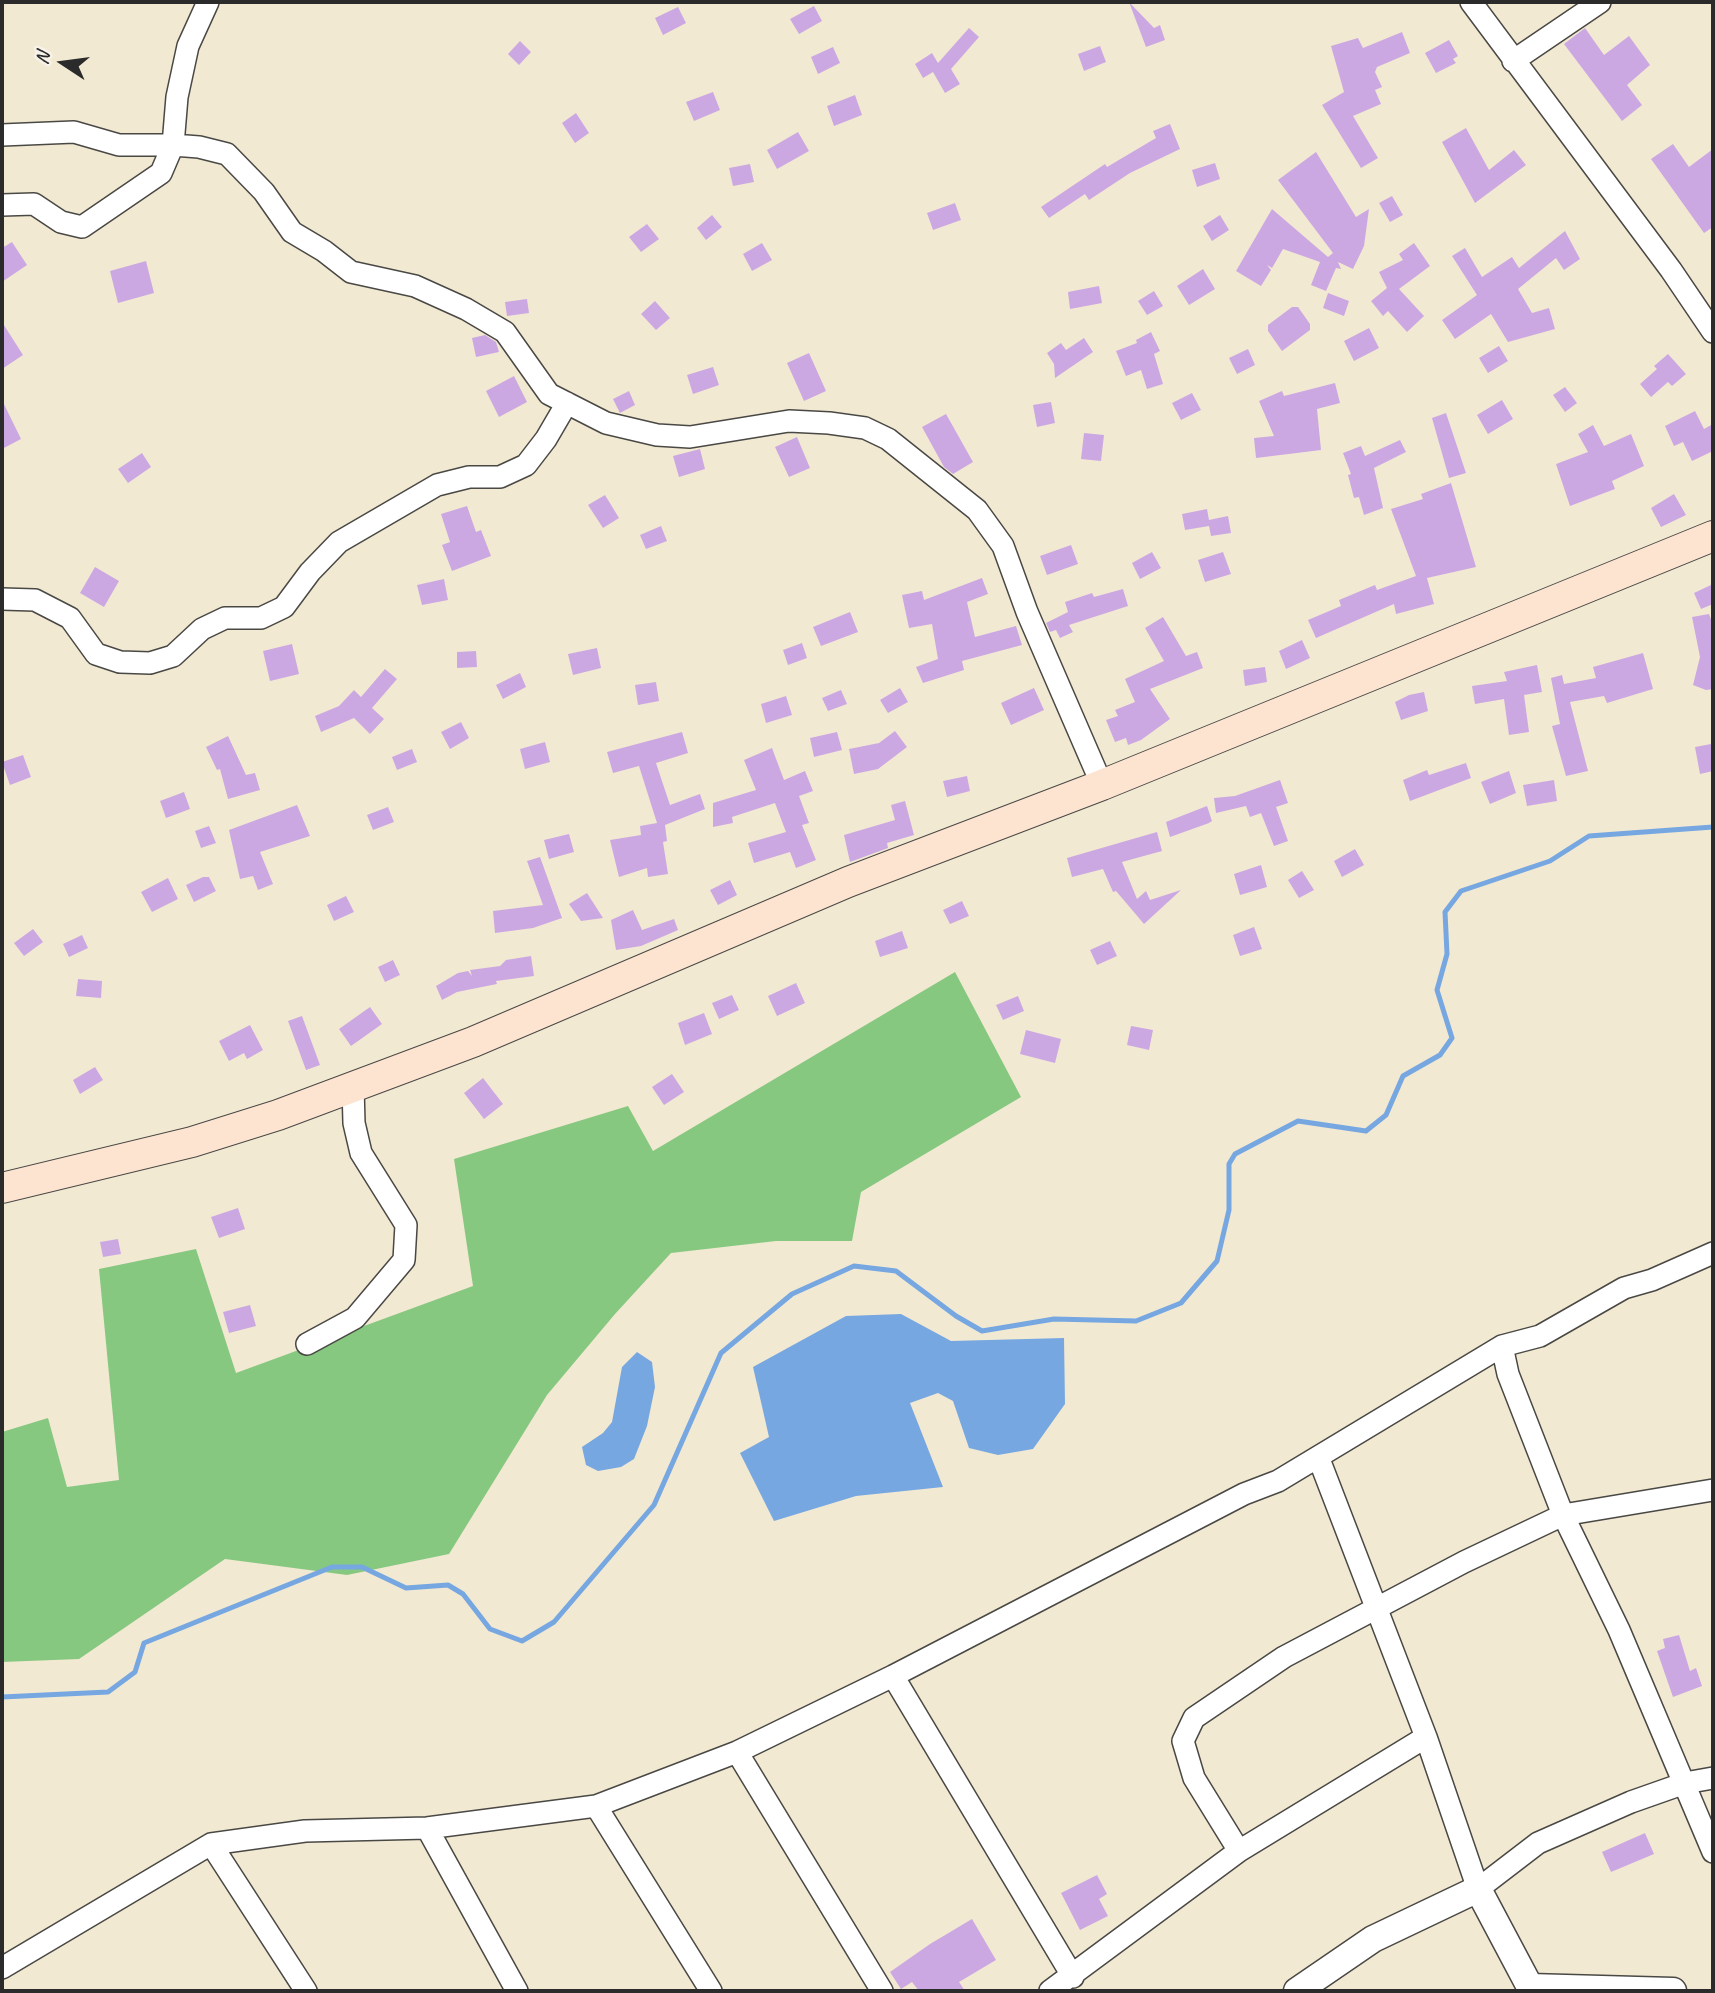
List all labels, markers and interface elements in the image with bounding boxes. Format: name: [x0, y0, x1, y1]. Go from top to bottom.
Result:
north arrow: [28, 28, 98, 98]
text: N: [30, 50, 56, 67]

